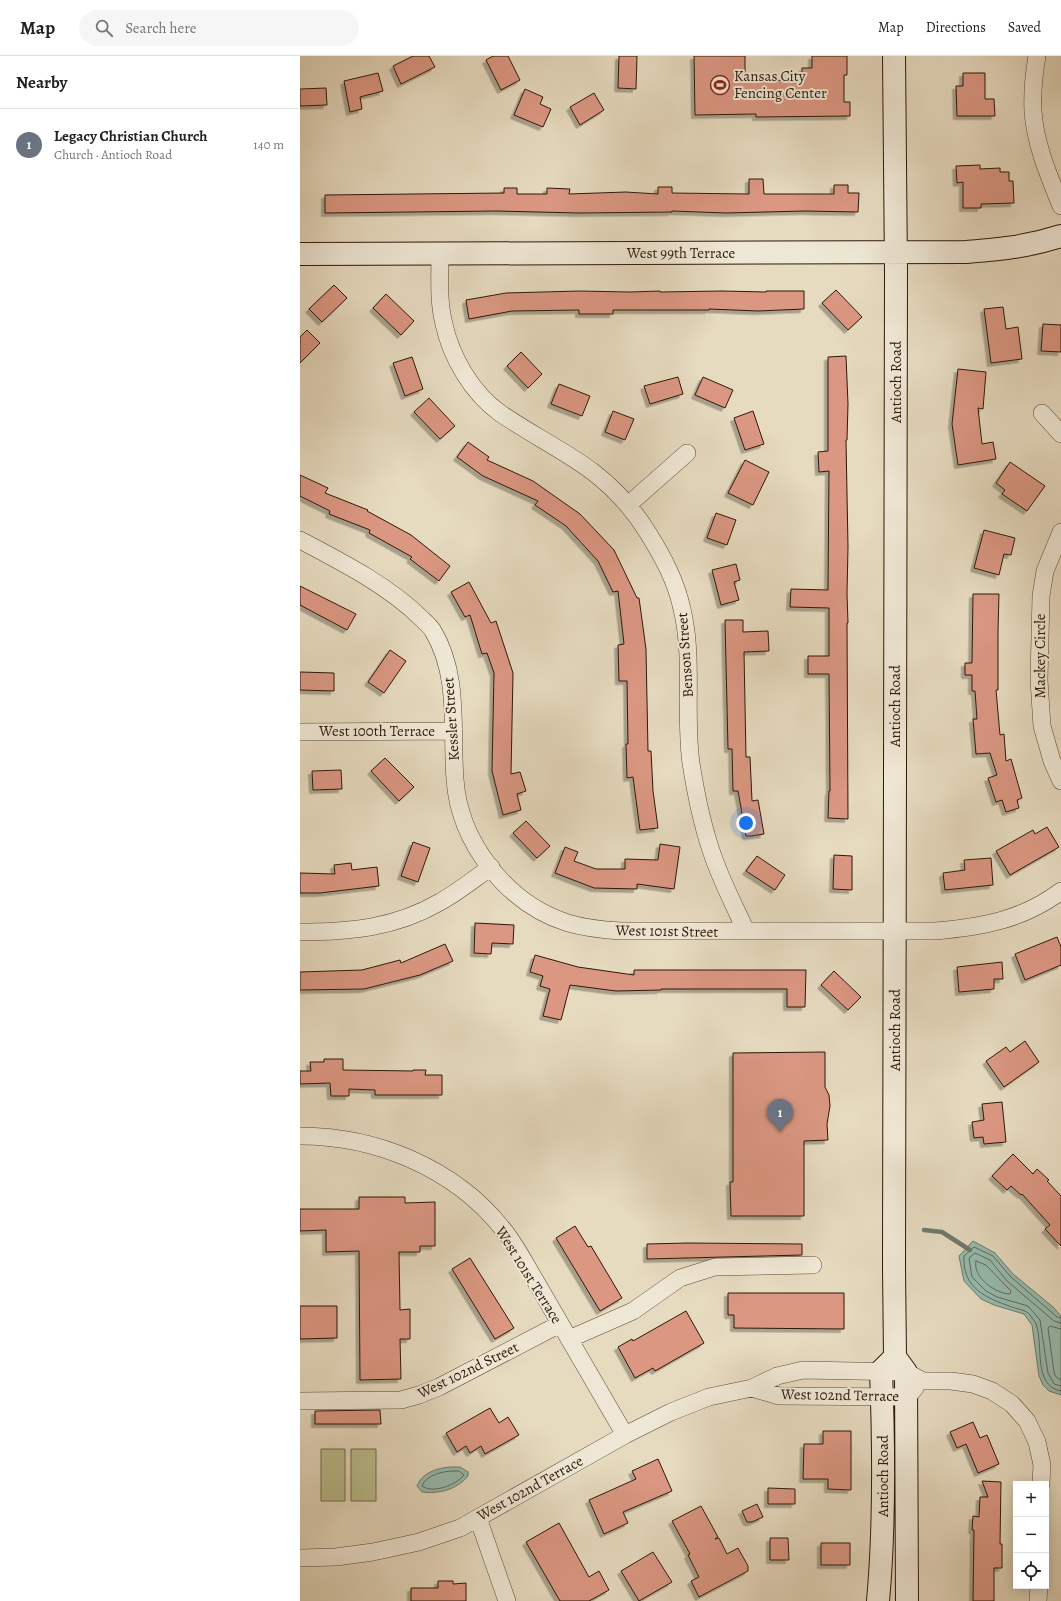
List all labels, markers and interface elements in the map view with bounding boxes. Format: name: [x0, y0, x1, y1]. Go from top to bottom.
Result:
search box: [79, 10, 359, 46]
text: Map: [20, 15, 55, 41]
icon: search: [93, 17, 115, 39]
text: Search here: [125, 18, 197, 38]
text: Map: [878, 18, 904, 37]
text: Directions: [926, 18, 986, 37]
text: Saved: [1008, 18, 1041, 37]
place label: Kansas City Fencing Center: [734, 66, 827, 103]
text: Nearby: [16, 71, 67, 94]
sports icon: Kansas City Fencing Center: [709, 74, 731, 96]
text: Legacy Christian Church: [54, 126, 207, 146]
text: 1: [27, 136, 31, 153]
text: 140 m: [253, 136, 284, 153]
text: Church · Antioch Road: [54, 146, 172, 163]
street label: West 99th Terrace: [626, 243, 735, 263]
street label: Antioch Road: [886, 340, 906, 424]
street label: Benson Street: [672, 612, 698, 698]
street label: Mackey Circle: [1030, 613, 1050, 699]
street label: Antioch Road: [885, 664, 905, 748]
street label: Kessler Street: [438, 676, 464, 761]
street label: West 100th Terrace: [318, 721, 435, 741]
your location: [736, 813, 756, 833]
street label: West 101st Street: [615, 920, 719, 942]
street label: Antioch Road: [885, 988, 905, 1072]
pin: 1: [767, 1099, 793, 1132]
street label: West 101st Terrace: [491, 1222, 567, 1328]
street label: West 102nd Street: [413, 1337, 522, 1404]
street label: West 102nd Terrace: [780, 1384, 900, 1406]
street label: Antioch Road: [873, 1434, 893, 1518]
street label: West 102nd Terrace: [473, 1450, 587, 1526]
map controls: [1013, 1481, 1049, 1589]
button: +: [1013, 1481, 1049, 1517]
button: −: [1013, 1517, 1049, 1553]
button: locate: [1013, 1553, 1049, 1589]

